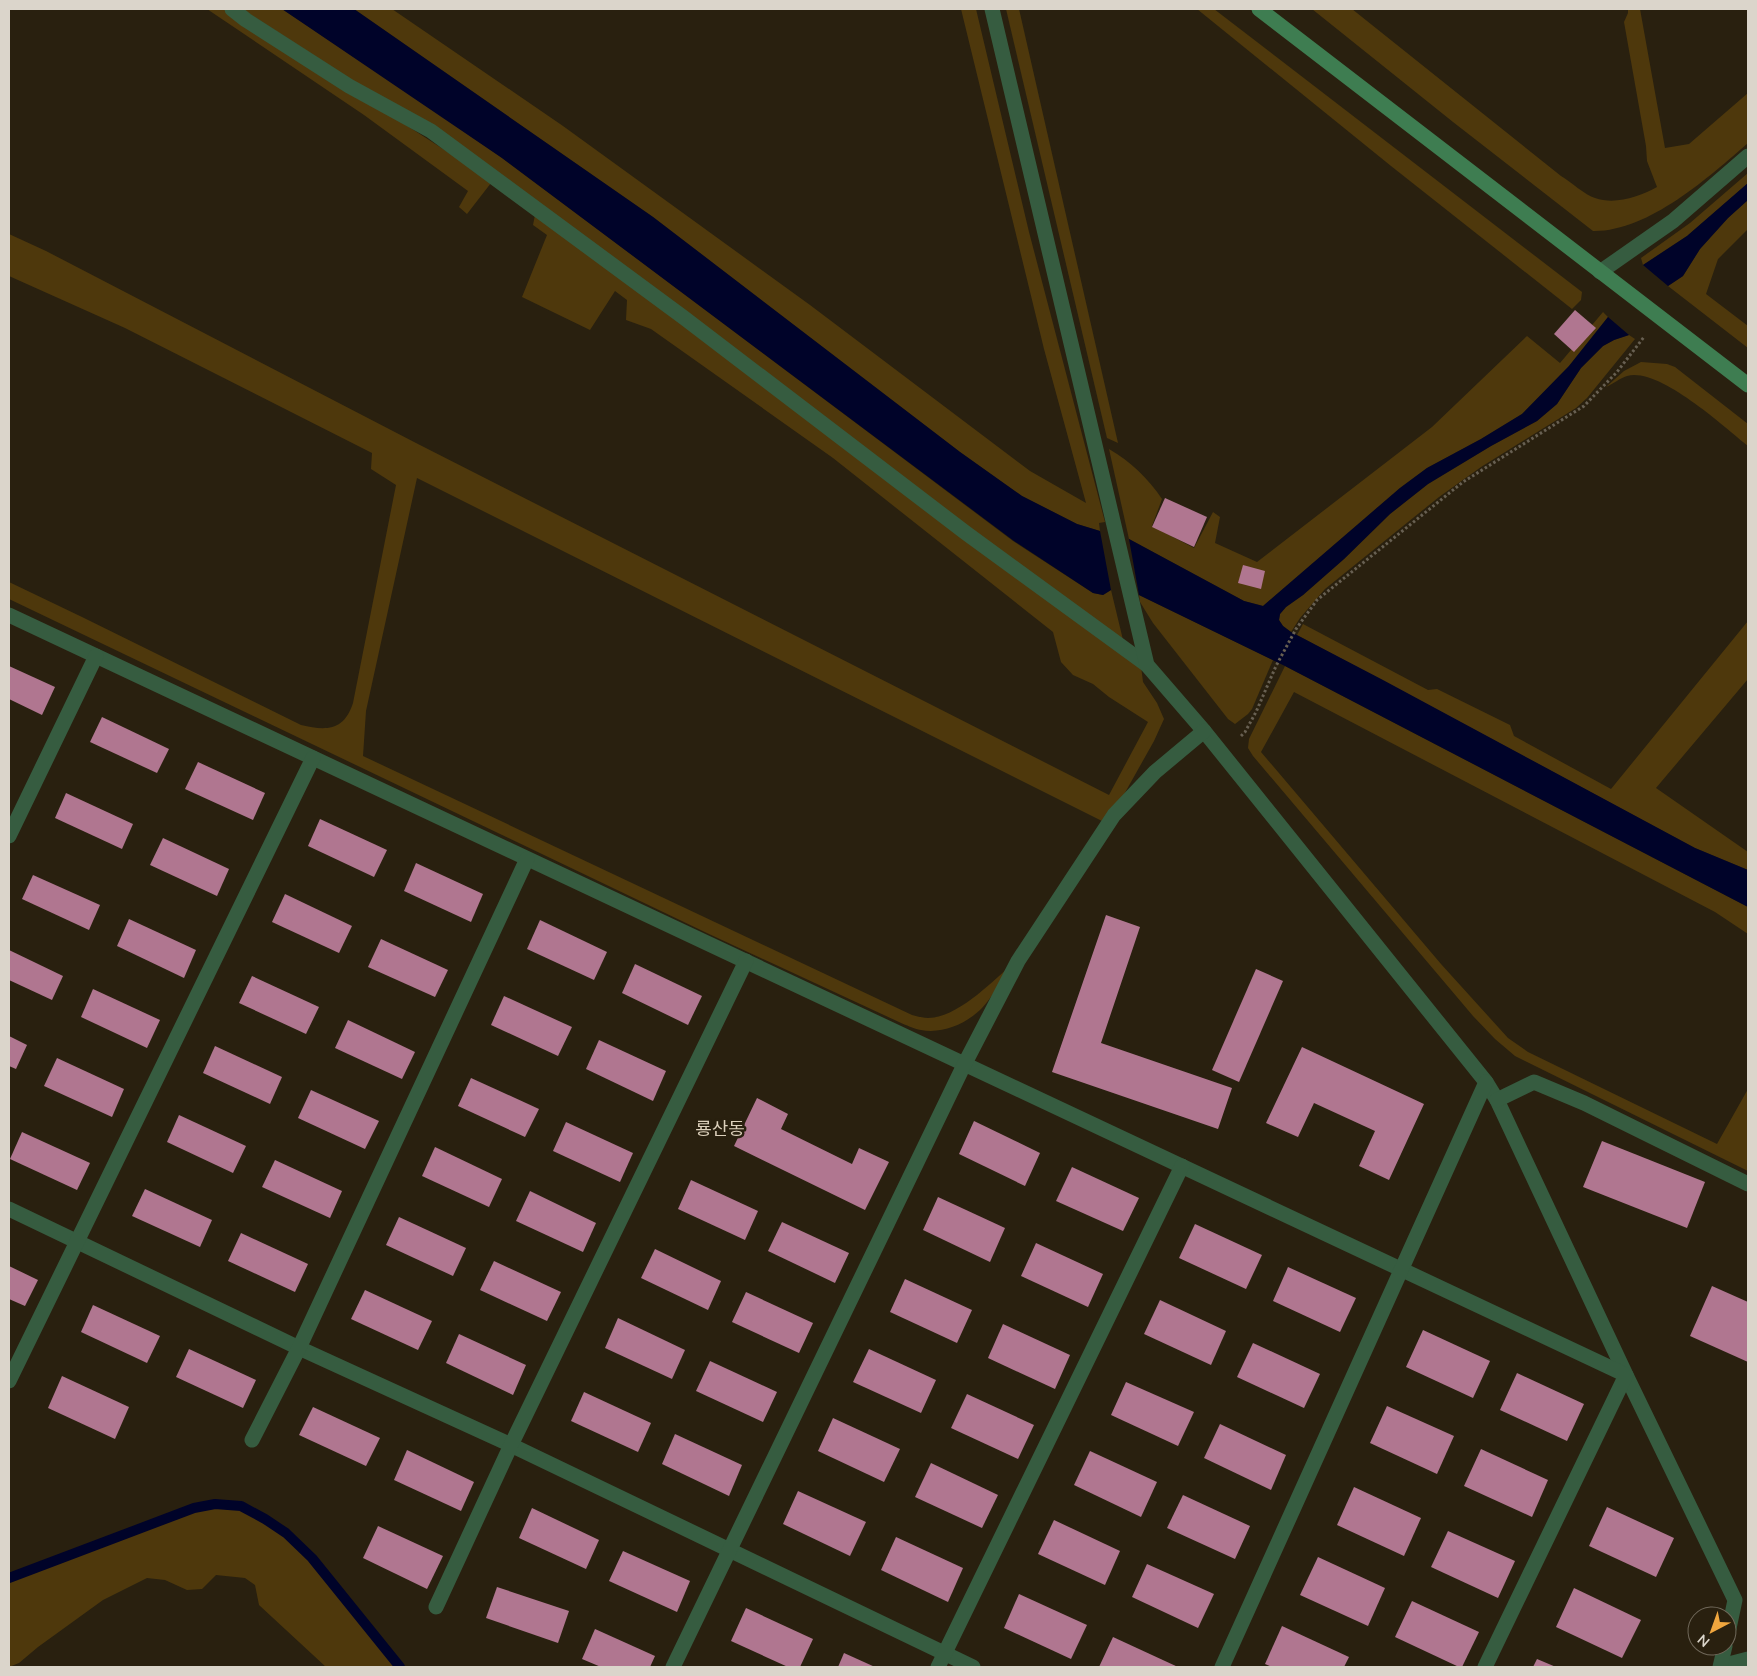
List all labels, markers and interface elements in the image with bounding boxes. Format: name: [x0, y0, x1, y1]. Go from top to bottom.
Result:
district label: 룡산동: [695, 1117, 745, 1140]
north arrow: [1687, 1606, 1737, 1656]
text: N: [1694, 1631, 1713, 1651]

